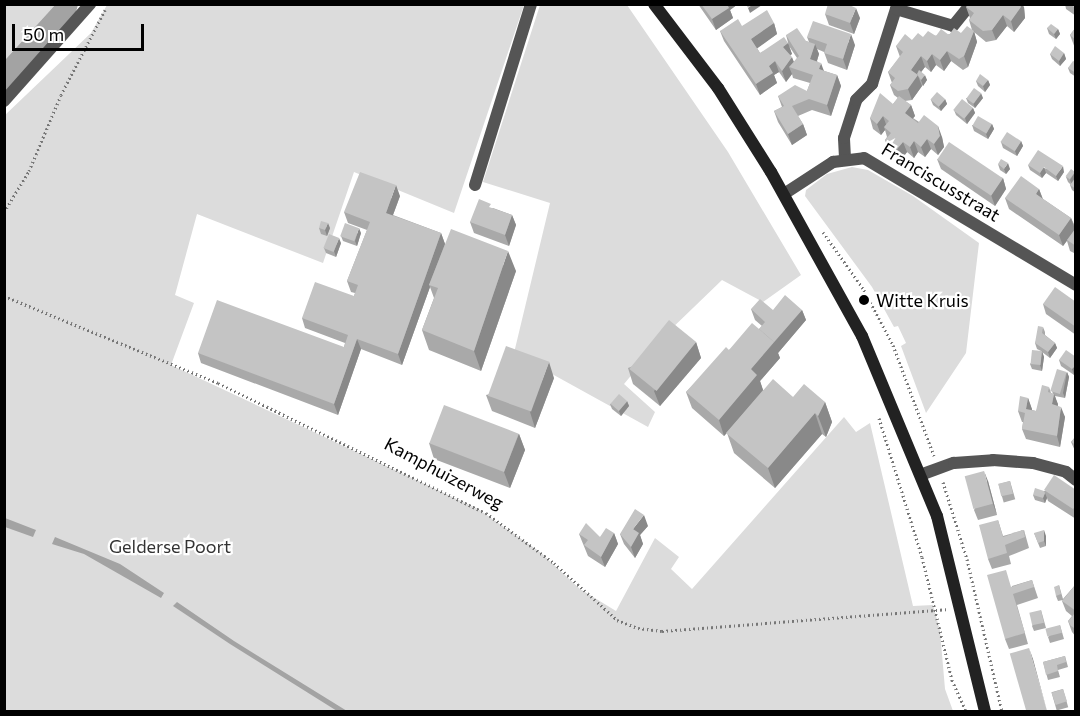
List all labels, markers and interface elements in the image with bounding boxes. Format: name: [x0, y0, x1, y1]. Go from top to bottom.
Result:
scale bar: [15, 12, 147, 50]
text: 50 m: [23, 23, 64, 45]
street label: Franciscusstraat: [878, 138, 1004, 226]
place label: Witte Kruis: [876, 289, 969, 311]
marker: Witte Kruis: [857, 293, 871, 307]
street label: Kamphuizerweg: [381, 433, 507, 513]
park label: Gelderse Poort: [109, 535, 231, 557]

